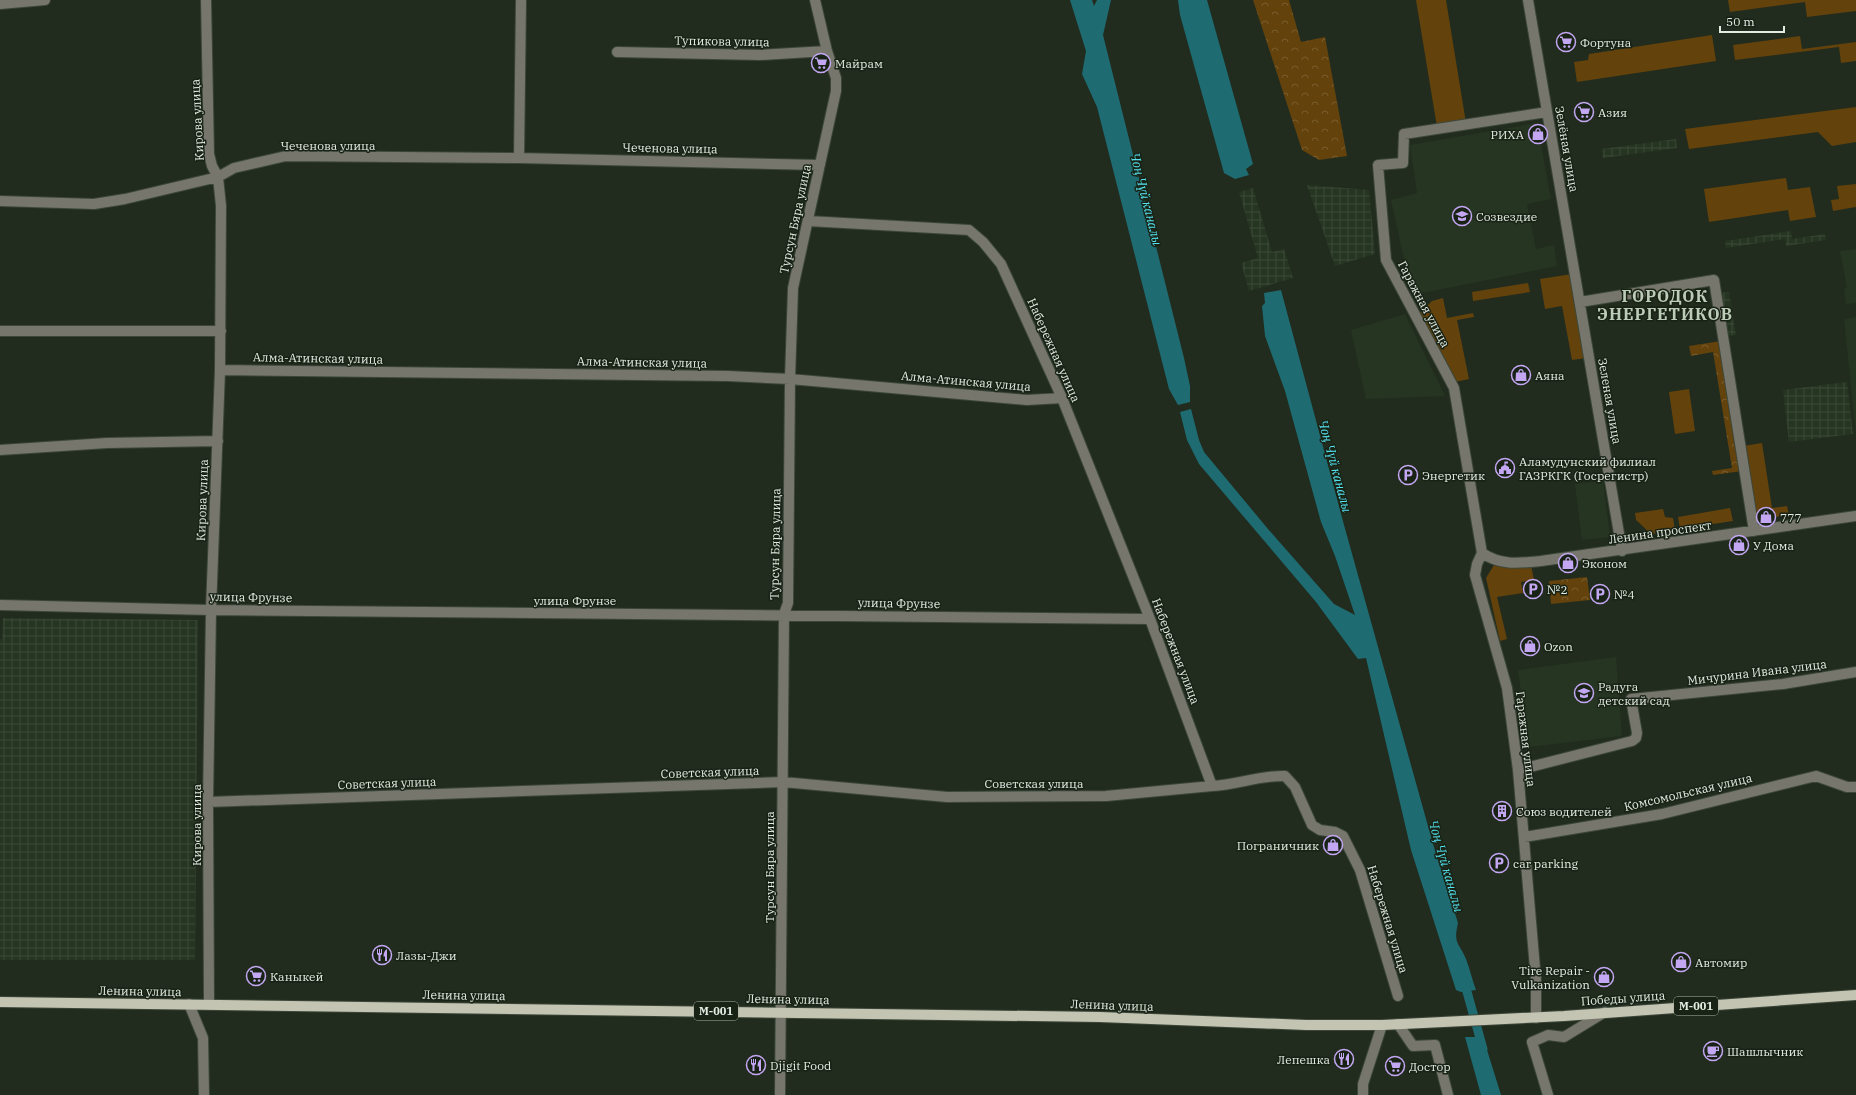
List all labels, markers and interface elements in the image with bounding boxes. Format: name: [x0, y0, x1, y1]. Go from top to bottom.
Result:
scale bar: [1720, 8, 1784, 34]
text: 50 m: [1726, 14, 1755, 29]
supermarket icon: Фортуна: [1555, 31, 1577, 53]
street label: Тупикова улица: [674, 33, 770, 49]
place label: Фортуна: [1580, 35, 1632, 50]
supermarket icon: Майрам: [810, 52, 832, 74]
place label: Майрам: [835, 56, 883, 71]
street label: Кирова улица: [187, 78, 207, 161]
supermarket icon: Азия: [1573, 101, 1595, 123]
street label: Зелёная улица: [1552, 105, 1582, 194]
place label: Азия: [1598, 105, 1627, 120]
shop icon: РИХА: [1527, 123, 1549, 145]
place label: РИХА: [1491, 127, 1525, 142]
street label: Чеченова улица: [280, 138, 376, 153]
street label: Чеченова улица: [622, 140, 718, 156]
water label: Чоң Чүй каналы: [1126, 151, 1166, 247]
street label: Турсун Бяра улица: [776, 162, 814, 275]
school or university icon: Созвездие: [1451, 205, 1473, 227]
place label: Созвездие: [1476, 209, 1537, 224]
street label: Гаражная улица: [1395, 258, 1453, 350]
district label: ГОРОДОК ЭНЕРГЕТИКОВ: [1597, 286, 1733, 324]
street label: Набережная улица: [1024, 296, 1084, 405]
street label: Алма-Атинская улица: [253, 349, 384, 367]
street label: Алма-Атинская улица: [577, 353, 708, 371]
street label: Зеленая улица: [1595, 357, 1625, 446]
shop icon: Аяна: [1510, 364, 1532, 386]
street label: Алма-Атинская улица: [900, 368, 1032, 394]
place label: Аяна: [1535, 368, 1565, 383]
water label: Чоң Чүй каналы: [1314, 418, 1356, 514]
place label: Аламудунский филиал ГАЗРКГК (Госрегистр): [1519, 454, 1656, 483]
public building icon: Аламудунский филиал ГАЗРКГК (Госрегистр): [1494, 457, 1516, 479]
street label: Кирова улица: [193, 458, 211, 541]
parking icon: Энергетик: [1397, 464, 1419, 486]
place label: Энергетик: [1422, 468, 1485, 483]
street label: Турсун Бяра улица: [767, 488, 783, 600]
shop icon: 777: [1755, 506, 1777, 528]
place label: 777: [1780, 510, 1802, 525]
street label: Ленина проспект: [1608, 517, 1712, 547]
shop icon: У Дома: [1728, 534, 1750, 556]
place label: У Дома: [1753, 538, 1794, 553]
shop icon: Эконом: [1557, 552, 1579, 574]
place label: Эконом: [1582, 556, 1627, 571]
parking icon: №2: [1522, 578, 1544, 600]
place label: №2: [1547, 582, 1568, 597]
parking icon: №4: [1589, 583, 1611, 605]
place label: №4: [1614, 587, 1635, 602]
street label: улица Фрунзе: [210, 589, 292, 605]
street label: улица Фрунзе: [534, 593, 616, 608]
street label: улица Фрунзе: [858, 595, 940, 611]
street label: Набережная улица: [1149, 596, 1203, 707]
shop icon: Ozon: [1519, 635, 1541, 657]
place label: Ozon: [1544, 639, 1573, 654]
street label: Мичурина Ивана улица: [1686, 656, 1828, 688]
place label: Радуга детский сад: [1598, 679, 1670, 708]
school or university icon: Радуга детский сад: [1573, 682, 1595, 704]
street label: Гаражная улица: [1513, 690, 1539, 788]
street label: Советская улица: [660, 763, 760, 781]
street label: Комсомольская улица: [1622, 770, 1754, 814]
street label: Советская улица: [337, 774, 437, 792]
street label: Советская улица: [985, 776, 1084, 791]
street label: Кирова улица: [189, 784, 204, 866]
building icon: Союз водителей: [1491, 800, 1513, 822]
place label: Союз водителей: [1516, 804, 1612, 819]
street label: Турсун Бяра улица: [762, 811, 777, 923]
water label: Чоң Чүй каналы: [1425, 818, 1467, 914]
shop icon: Пограничник: [1322, 834, 1344, 856]
place label: Пограничник: [1237, 838, 1319, 853]
parking icon: car parking: [1488, 852, 1510, 874]
place label: car parking: [1513, 856, 1579, 871]
street label: Набережная улица: [1364, 863, 1412, 975]
restaurant icon: Лазы-Джи: [371, 944, 393, 966]
place label: Лазы-Джи: [396, 948, 457, 963]
shop icon: Автомир: [1670, 951, 1692, 973]
place label: Автомир: [1695, 955, 1747, 970]
place label: Tire Repair - Vulkanization: [1511, 963, 1590, 992]
supermarket icon: Каныкей: [245, 965, 267, 987]
shop icon: Tire Repair - Vulkanization: [1593, 966, 1615, 988]
place label: Каныкей: [270, 969, 323, 984]
street label: Ленина улица: [98, 983, 182, 999]
street label: Ленина улица: [422, 987, 506, 1003]
street label: Победы улица: [1580, 988, 1666, 1008]
street label: Ленина улица: [746, 991, 830, 1007]
street label: Ленина улица: [1070, 996, 1154, 1014]
road number: М-001: [1674, 997, 1718, 1015]
road number: М-001: [694, 1002, 738, 1020]
cafe icon: Шашлычник: [1702, 1040, 1724, 1062]
place label: Шашлычник: [1727, 1044, 1803, 1059]
restaurant icon: Лепешка: [1333, 1048, 1355, 1070]
place label: Лепешка: [1277, 1052, 1330, 1067]
restaurant icon: Djigit Food: [745, 1054, 767, 1076]
supermarket icon: Достор: [1384, 1055, 1406, 1077]
place label: Djigit Food: [770, 1058, 831, 1073]
place label: Достор: [1409, 1059, 1451, 1074]

